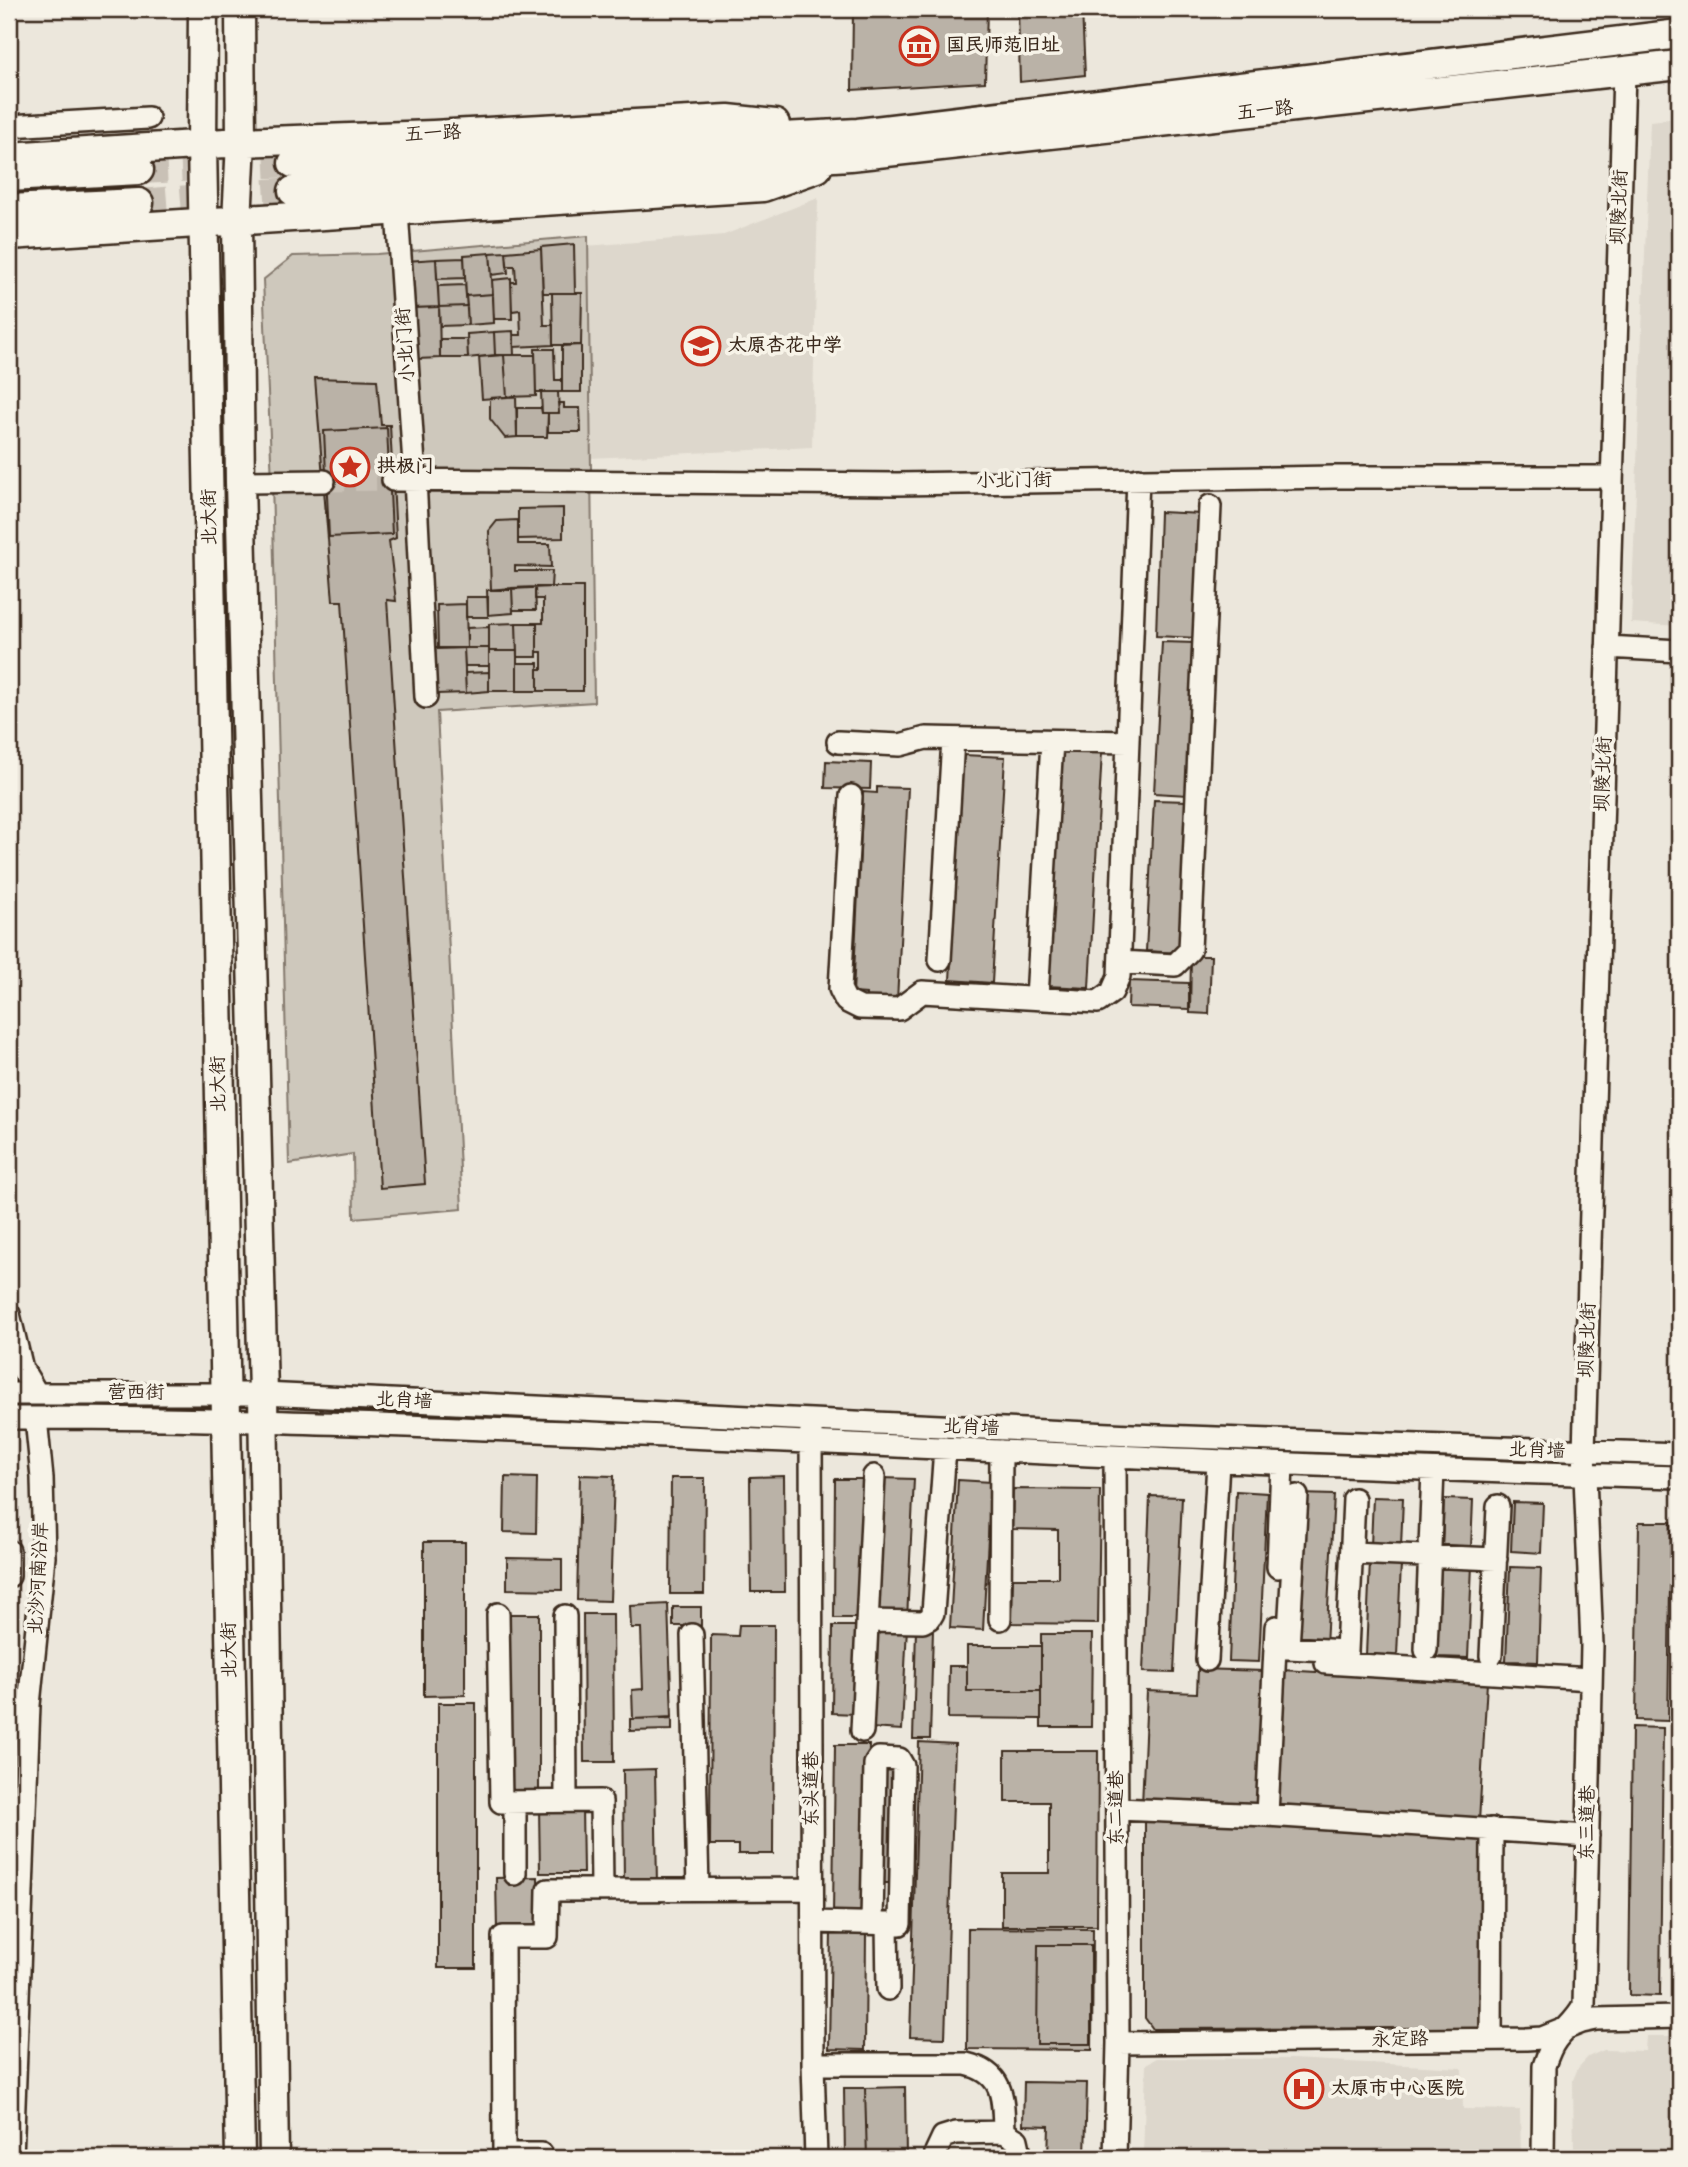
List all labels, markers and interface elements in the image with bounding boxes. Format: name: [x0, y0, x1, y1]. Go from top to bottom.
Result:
museum icon: 国民师范旧址: [898, 25, 940, 67]
place label: 国民师范旧址: [946, 31, 1060, 61]
street label: 五一路: [1235, 93, 1295, 129]
street label: 五一路: [404, 118, 462, 150]
street label: 坝陵北街: [1604, 168, 1636, 246]
street label: 小北门街: [388, 306, 424, 384]
school or university icon: 太原杏花中学: [680, 325, 722, 367]
place label: 太原杏花中学: [728, 331, 842, 361]
place icon: 拱极门: [329, 446, 371, 488]
place label: 拱极门: [377, 452, 434, 482]
street label: 小北门街: [976, 465, 1052, 497]
street label: 北大街: [195, 488, 225, 546]
street label: 坝陵北街: [1588, 735, 1620, 813]
street label: 北大街: [204, 1055, 234, 1113]
street label: 坝陵北街: [1572, 1301, 1604, 1379]
street label: 营西街: [107, 1378, 165, 1408]
street label: 北肖墙: [375, 1385, 433, 1417]
street label: 北肖墙: [942, 1412, 1000, 1444]
street label: 北肖墙: [1508, 1435, 1566, 1467]
street label: 北沙河南沿岸: [21, 1520, 57, 1636]
street label: 北大街: [215, 1621, 245, 1679]
street label: 东头道巷: [797, 1751, 827, 1827]
street label: 东二道巷: [1102, 1770, 1132, 1846]
street label: 东三道巷: [1572, 1785, 1604, 1861]
street label: 永定路: [1371, 2025, 1429, 2055]
hospital icon: 太原市中心医院: [1283, 2068, 1325, 2110]
place label: 太原市中心医院: [1331, 2074, 1464, 2104]

